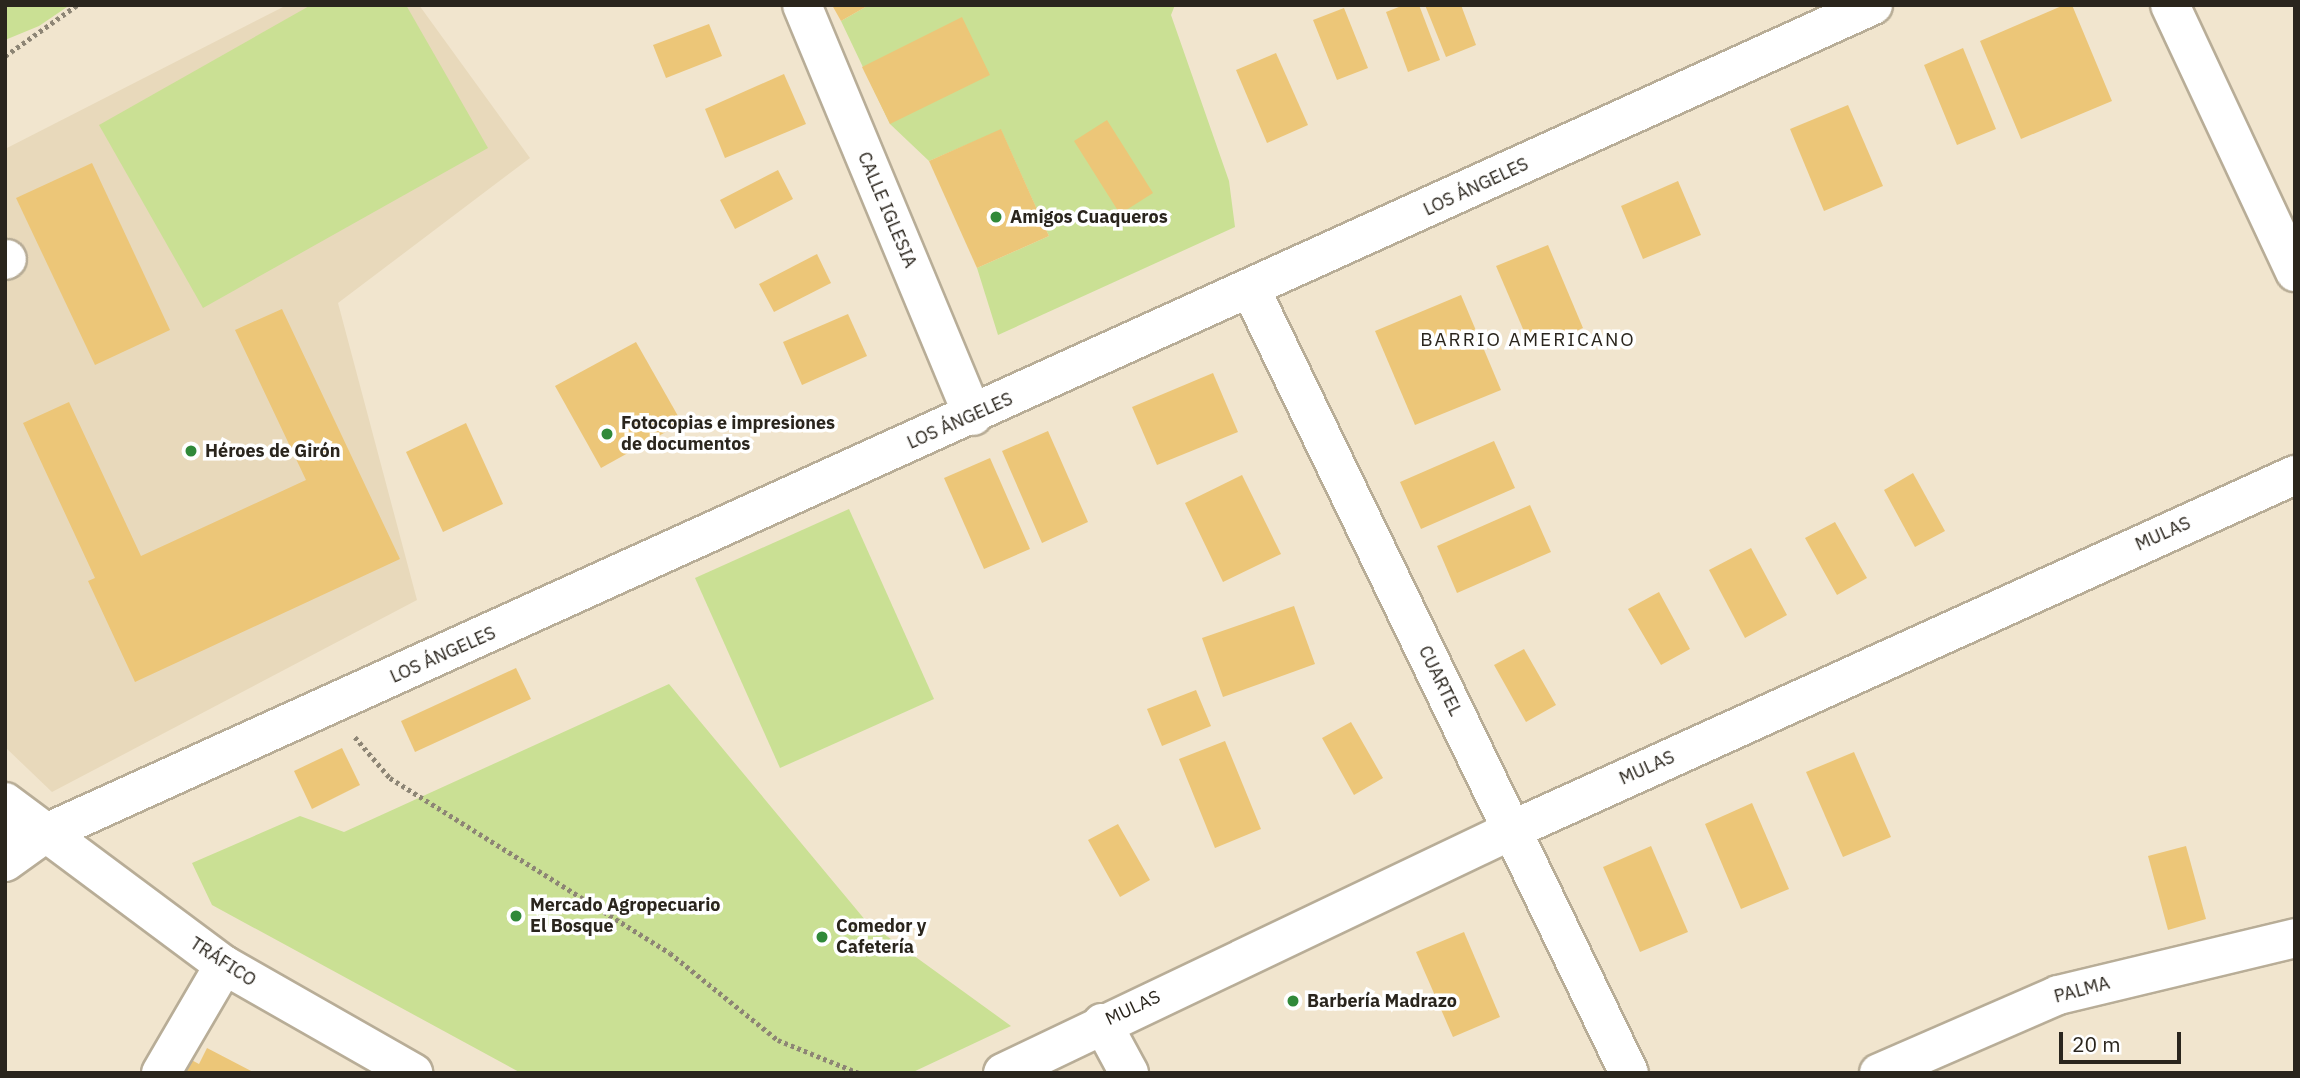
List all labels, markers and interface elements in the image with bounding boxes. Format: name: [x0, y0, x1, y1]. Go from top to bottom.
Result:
street label: CALLE IGLESIA: [853, 149, 921, 271]
street label: LOS ÁNGELES: [1420, 153, 1532, 221]
place label: Amigos Cuaqueros: [1010, 206, 1168, 228]
marker: Amigos Cuaqueros: [988, 209, 1004, 225]
district label: BARRIO AMERICANO: [1422, 329, 1634, 351]
street label: LOS ÁNGELES: [904, 388, 1016, 454]
place label: Fotocopias e impresiones de documentos: [621, 413, 835, 456]
marker: Fotocopias e impresiones de documentos: [599, 426, 615, 442]
place label: Héroes de Girón: [205, 440, 340, 462]
marker: Héroes de Girón: [183, 443, 199, 459]
street label: MULAS: [2132, 512, 2194, 556]
street label: LOS ÁNGELES: [387, 622, 499, 688]
street label: CUARTEL: [1414, 642, 1466, 720]
street label: MULAS: [1616, 746, 1678, 790]
place label: Mercado Agropecuario El Bosque: [530, 895, 720, 937]
marker: Mercado Agropecuario El Bosque: [508, 908, 524, 924]
place label: Comedor y Cafetería: [836, 916, 926, 958]
marker: Comedor y Cafetería: [814, 929, 830, 945]
street label: TRÁFICO: [186, 933, 260, 991]
street label: PALMA: [2052, 972, 2112, 1008]
street label: MULAS: [1102, 986, 1164, 1030]
place label: Barbería Madrazo: [1307, 990, 1457, 1012]
marker: Barbería Madrazo: [1285, 993, 1301, 1009]
scale bar: [2062, 1018, 2184, 1062]
text: 20 m: [2072, 1030, 2121, 1058]

